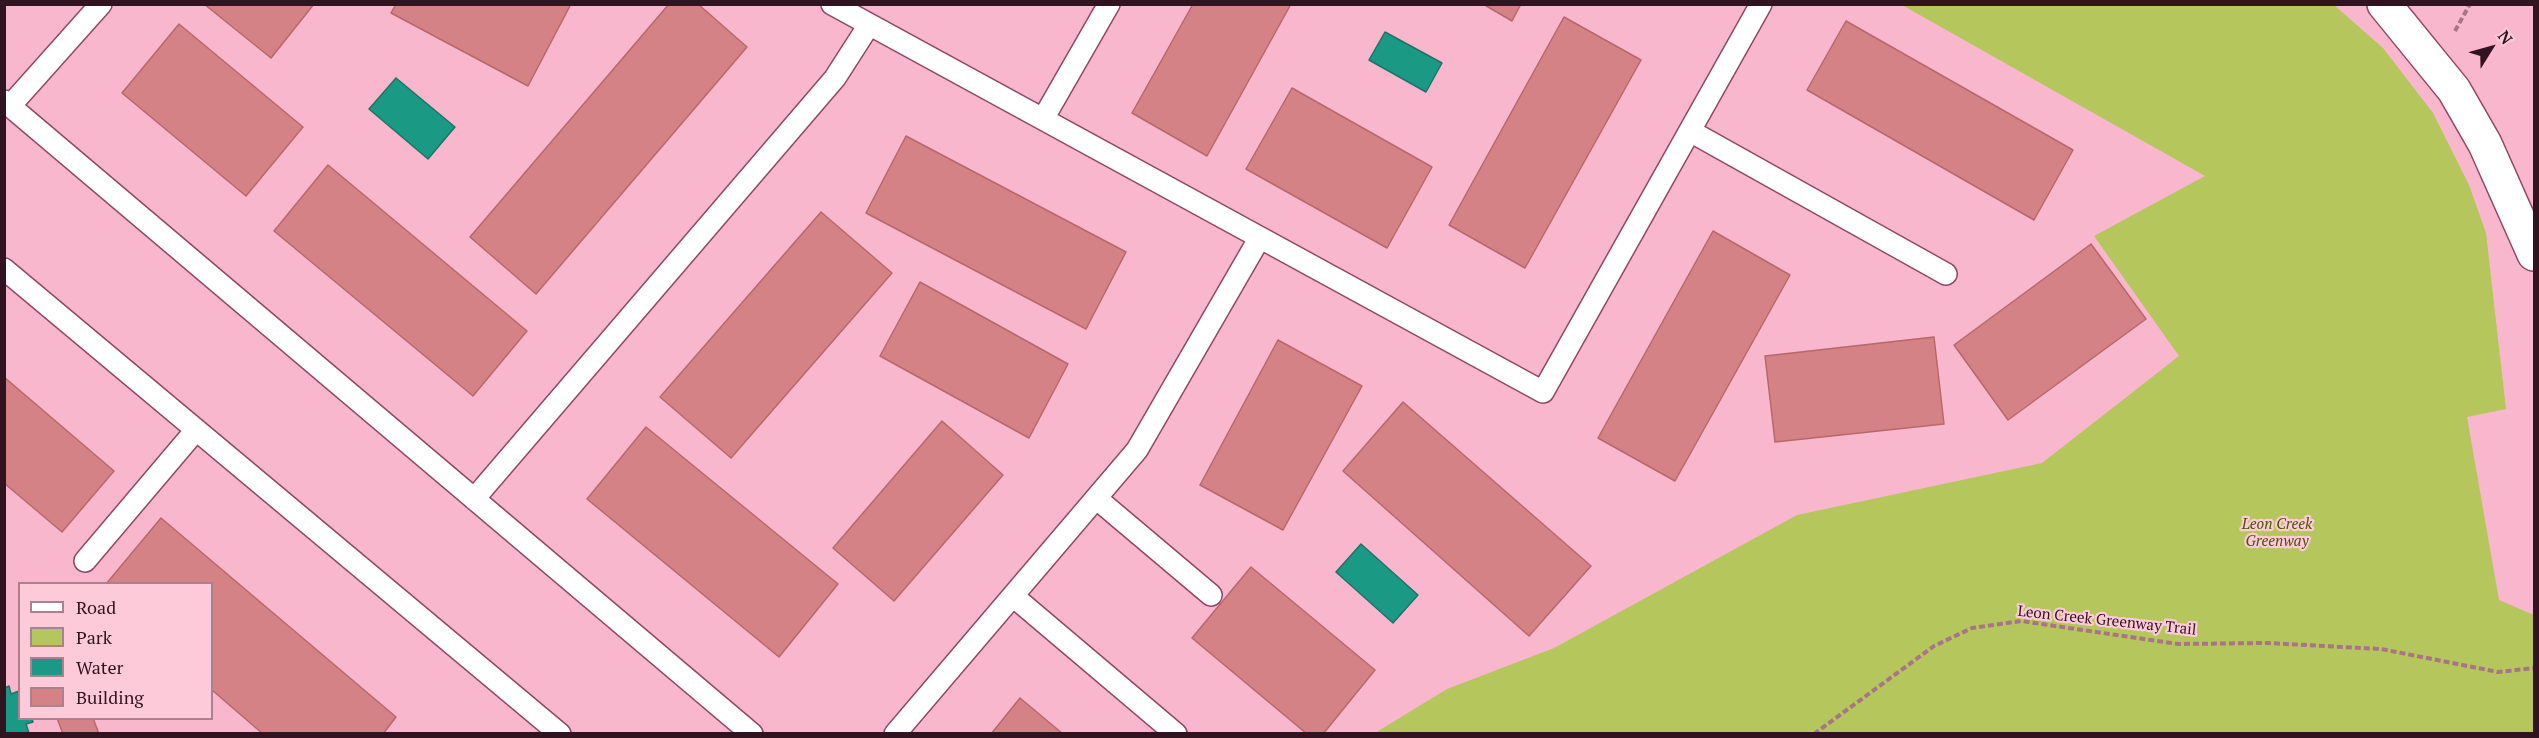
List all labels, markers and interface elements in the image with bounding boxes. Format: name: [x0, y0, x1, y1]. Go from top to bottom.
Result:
north arrow: [2461, 18, 2521, 78]
text: N: [2493, 26, 2518, 49]
park label: Leon Creek Greenway: [2242, 516, 2312, 551]
legend: [18, 582, 213, 720]
text: Road: [76, 595, 116, 619]
street label: Leon Creek Greenway Trail: [2017, 603, 2197, 639]
text: Park: [76, 625, 112, 649]
text: Water: [76, 655, 123, 679]
text: Building: [76, 685, 144, 709]

